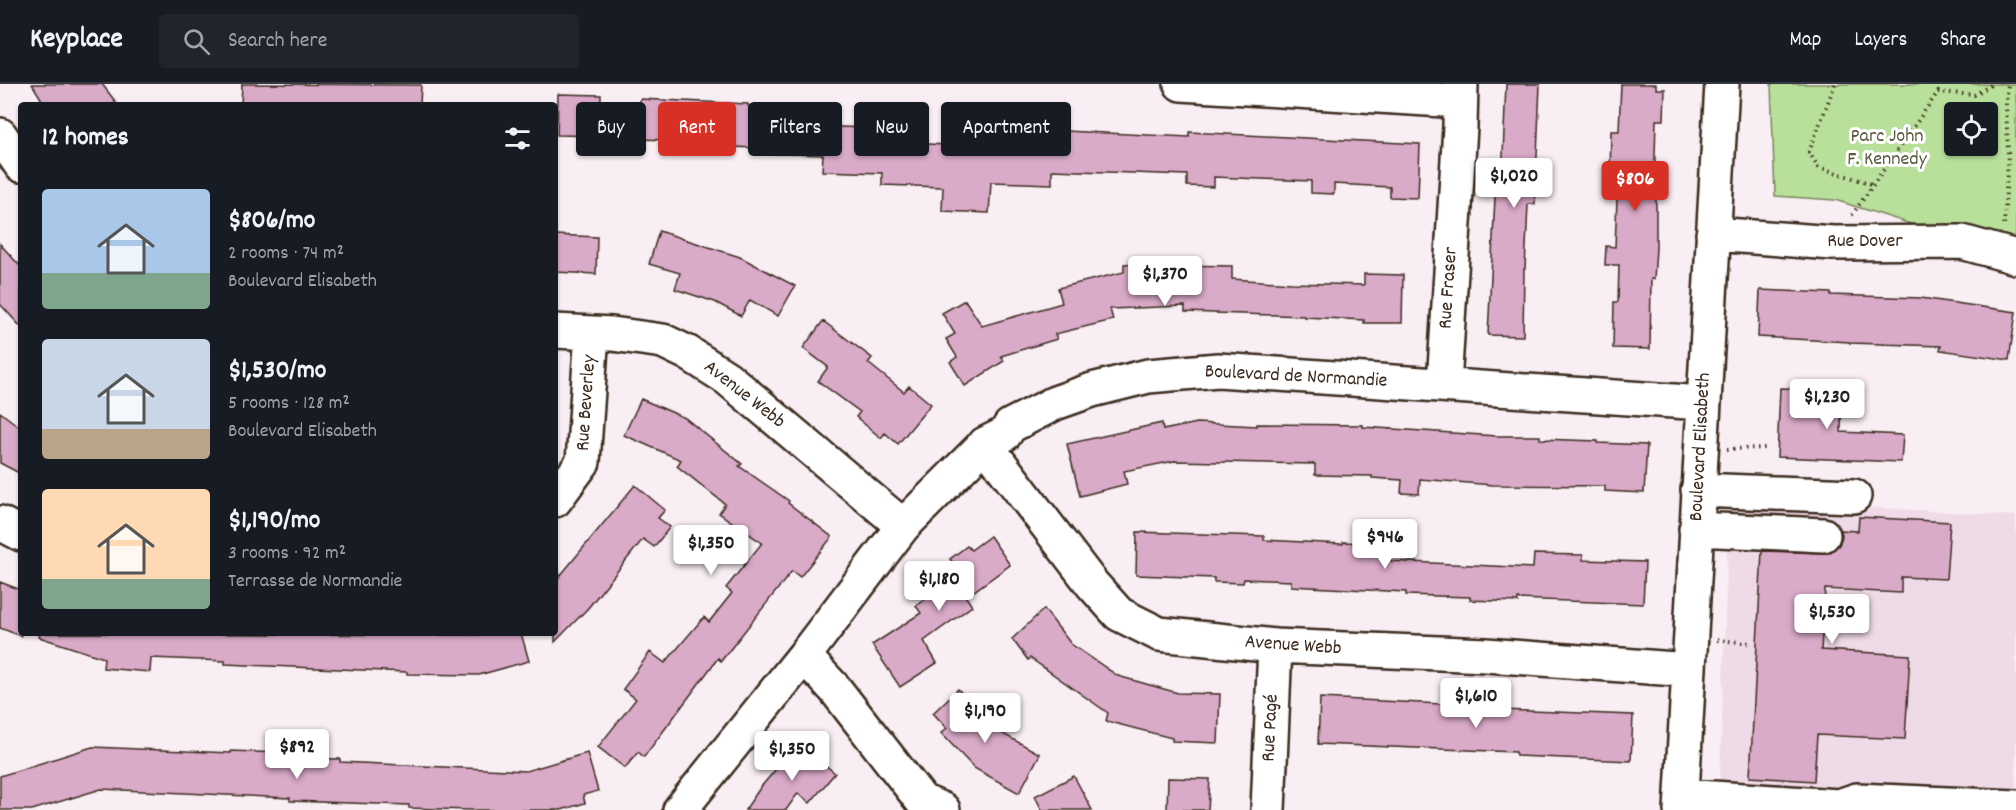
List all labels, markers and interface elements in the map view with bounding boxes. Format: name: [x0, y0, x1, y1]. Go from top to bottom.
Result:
search box: [159, 14, 579, 68]
text: Keyplace: [30, 21, 123, 61]
icon: search: [180, 25, 213, 58]
text: Search here: [228, 26, 327, 57]
text: Map: [1790, 26, 1821, 56]
text: Layers: [1854, 26, 1907, 56]
text: Share: [1940, 26, 1986, 56]
chip: Buy: [576, 102, 646, 156]
chip: Rent: [658, 102, 736, 156]
chip: Filters: [748, 102, 842, 156]
chip: New: [854, 102, 929, 156]
chip: Apartment: [941, 102, 1071, 156]
map controls: [1944, 102, 1998, 156]
button: locate: [1944, 102, 1998, 156]
text: 12 homes: [42, 120, 129, 157]
icon: filters: [501, 122, 534, 155]
park label: Parc John F. Kennedy: [1847, 123, 1928, 174]
pin: $1,020: [1465, 158, 1563, 209]
pin: $806: [1599, 161, 1671, 212]
text: $1,020: [1490, 163, 1538, 191]
text: $806: [1616, 166, 1654, 194]
text: $806/mo: [228, 203, 315, 240]
icon: home: [90, 213, 162, 285]
street label: Rue Dover: [1827, 228, 1903, 256]
text: 2 rooms · 74 m²: [228, 240, 344, 268]
street label: Rue Fraser: [1432, 245, 1466, 330]
pin: $1,370: [1116, 256, 1214, 307]
text: $1,370: [1142, 261, 1188, 289]
text: Boulevard Elisabeth: [228, 268, 377, 296]
text: $1,530/mo: [228, 353, 326, 390]
street label: Rue Beverley: [570, 353, 604, 452]
street label: Avenue Webb: [697, 354, 791, 436]
street label: Boulevard de Normandie: [1204, 358, 1388, 396]
icon: home: [90, 363, 162, 435]
street label: Boulevard Elisabeth: [1683, 372, 1719, 522]
pin: $1,230: [1778, 379, 1876, 430]
text: $1,230: [1804, 384, 1850, 412]
text: 5 rooms · 128 m²: [228, 390, 350, 418]
text: Boulevard Elisabeth: [228, 418, 377, 446]
text: $1,190/mo: [228, 503, 320, 540]
icon: home: [90, 513, 162, 585]
pin: $946: [1349, 519, 1421, 570]
text: $946: [1366, 524, 1404, 552]
pin: $1,350: [662, 525, 760, 576]
text: $1,350: [687, 530, 735, 558]
text: 3 rooms · 92 m²: [228, 540, 346, 568]
pin: $1,180: [890, 561, 988, 612]
text: $1,180: [918, 566, 960, 594]
text: Terrasse de Normandie: [228, 568, 402, 596]
pin: $1,530: [1783, 594, 1881, 645]
text: $1,530: [1808, 599, 1856, 627]
street label: Avenue Webb: [1244, 629, 1342, 663]
pin: $1,610: [1427, 678, 1525, 729]
text: $1,610: [1454, 683, 1498, 711]
pin: $1,190: [936, 693, 1034, 744]
street label: Rue Pagé: [1255, 694, 1287, 762]
text: $1,190: [964, 698, 1006, 726]
pin: $892: [261, 729, 333, 780]
pin: $1,350: [743, 731, 841, 782]
text: $892: [279, 734, 315, 762]
text: $1,350: [768, 736, 816, 764]

